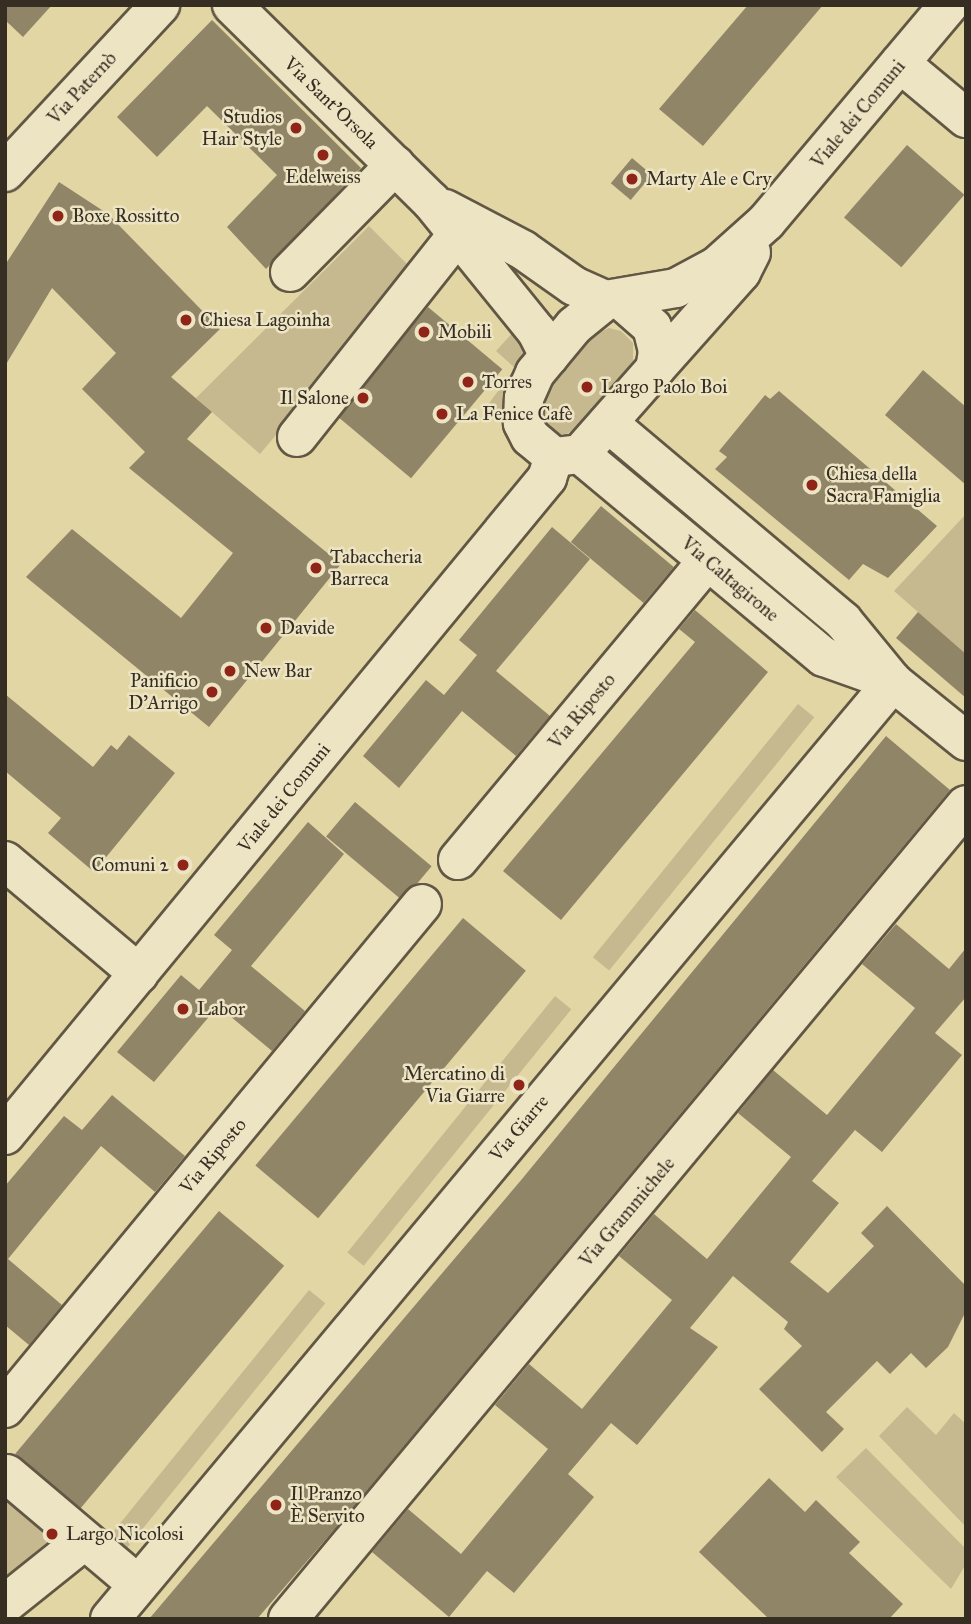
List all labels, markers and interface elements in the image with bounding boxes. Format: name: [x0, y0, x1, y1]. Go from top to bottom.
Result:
street label: Via Paternò: [43, 47, 121, 129]
street label: Via Sant'Orsola: [279, 52, 383, 154]
street label: Viale dei Comuni: [806, 55, 910, 173]
place label: Studios Hair Style: [202, 106, 282, 150]
marker: Studios Hair Style: [288, 120, 304, 136]
marker: Edelweiss: [315, 147, 331, 163]
place label: Edelweiss: [285, 166, 361, 188]
place label: Marty Ale e Cry: [646, 168, 771, 190]
marker: Marty Ale e Cry: [624, 171, 640, 187]
place label: Boxe Rossitto: [72, 205, 179, 227]
marker: Boxe Rossitto: [50, 208, 66, 224]
place label: Chiesa Lagoinha: [200, 309, 330, 331]
marker: Chiesa Lagoinha: [178, 312, 194, 328]
place label: Mobili: [438, 321, 492, 343]
marker: Mobili: [416, 324, 432, 340]
place label: Torres: [482, 371, 532, 393]
marker: Torres: [460, 374, 476, 390]
place label: Largo Paolo Boi: [601, 376, 727, 398]
marker: Largo Paolo Boi: [579, 379, 595, 395]
place label: Il Salone: [280, 387, 349, 409]
marker: Il Salone: [355, 390, 371, 406]
place label: La Fenice Cafè: [456, 403, 573, 425]
marker: La Fenice Cafè: [434, 406, 450, 422]
place label: Chiesa della Sacra Famiglia: [826, 463, 941, 507]
marker: Chiesa della Sacra Famiglia: [804, 477, 820, 493]
street label: Via Caltagirone: [677, 532, 783, 626]
place label: Tabaccheria Barreca: [330, 546, 422, 590]
marker: Tabaccheria Barreca: [308, 560, 324, 576]
place label: Davide: [280, 617, 335, 639]
marker: Davide: [258, 620, 274, 636]
place label: New Bar: [244, 660, 312, 682]
marker: New Bar: [222, 663, 238, 679]
street label: Via Riposto: [544, 669, 620, 753]
place label: Panificio D'Arrigo: [128, 670, 198, 714]
marker: Panificio D'Arrigo: [204, 684, 220, 700]
street label: Viale dei Comuni: [233, 739, 335, 857]
place label: Comuni 2: [91, 854, 169, 876]
marker: Comuni 2: [175, 857, 191, 873]
place label: Labor: [197, 998, 245, 1020]
marker: Labor: [175, 1001, 191, 1017]
place label: Mercatino di Via Giarre: [404, 1063, 505, 1107]
marker: Mercatino di Via Giarre: [511, 1077, 527, 1093]
street label: Via Giarre: [485, 1090, 553, 1166]
street label: Via Riposto: [175, 1114, 251, 1198]
street label: Via Grammichele: [575, 1153, 679, 1271]
place label: Il Pranzo È Servito: [290, 1483, 365, 1527]
marker: Il Pranzo È Servito: [268, 1497, 284, 1513]
place label: Largo Nicolosi: [66, 1523, 184, 1545]
marker: Largo Nicolosi: [44, 1526, 60, 1542]

